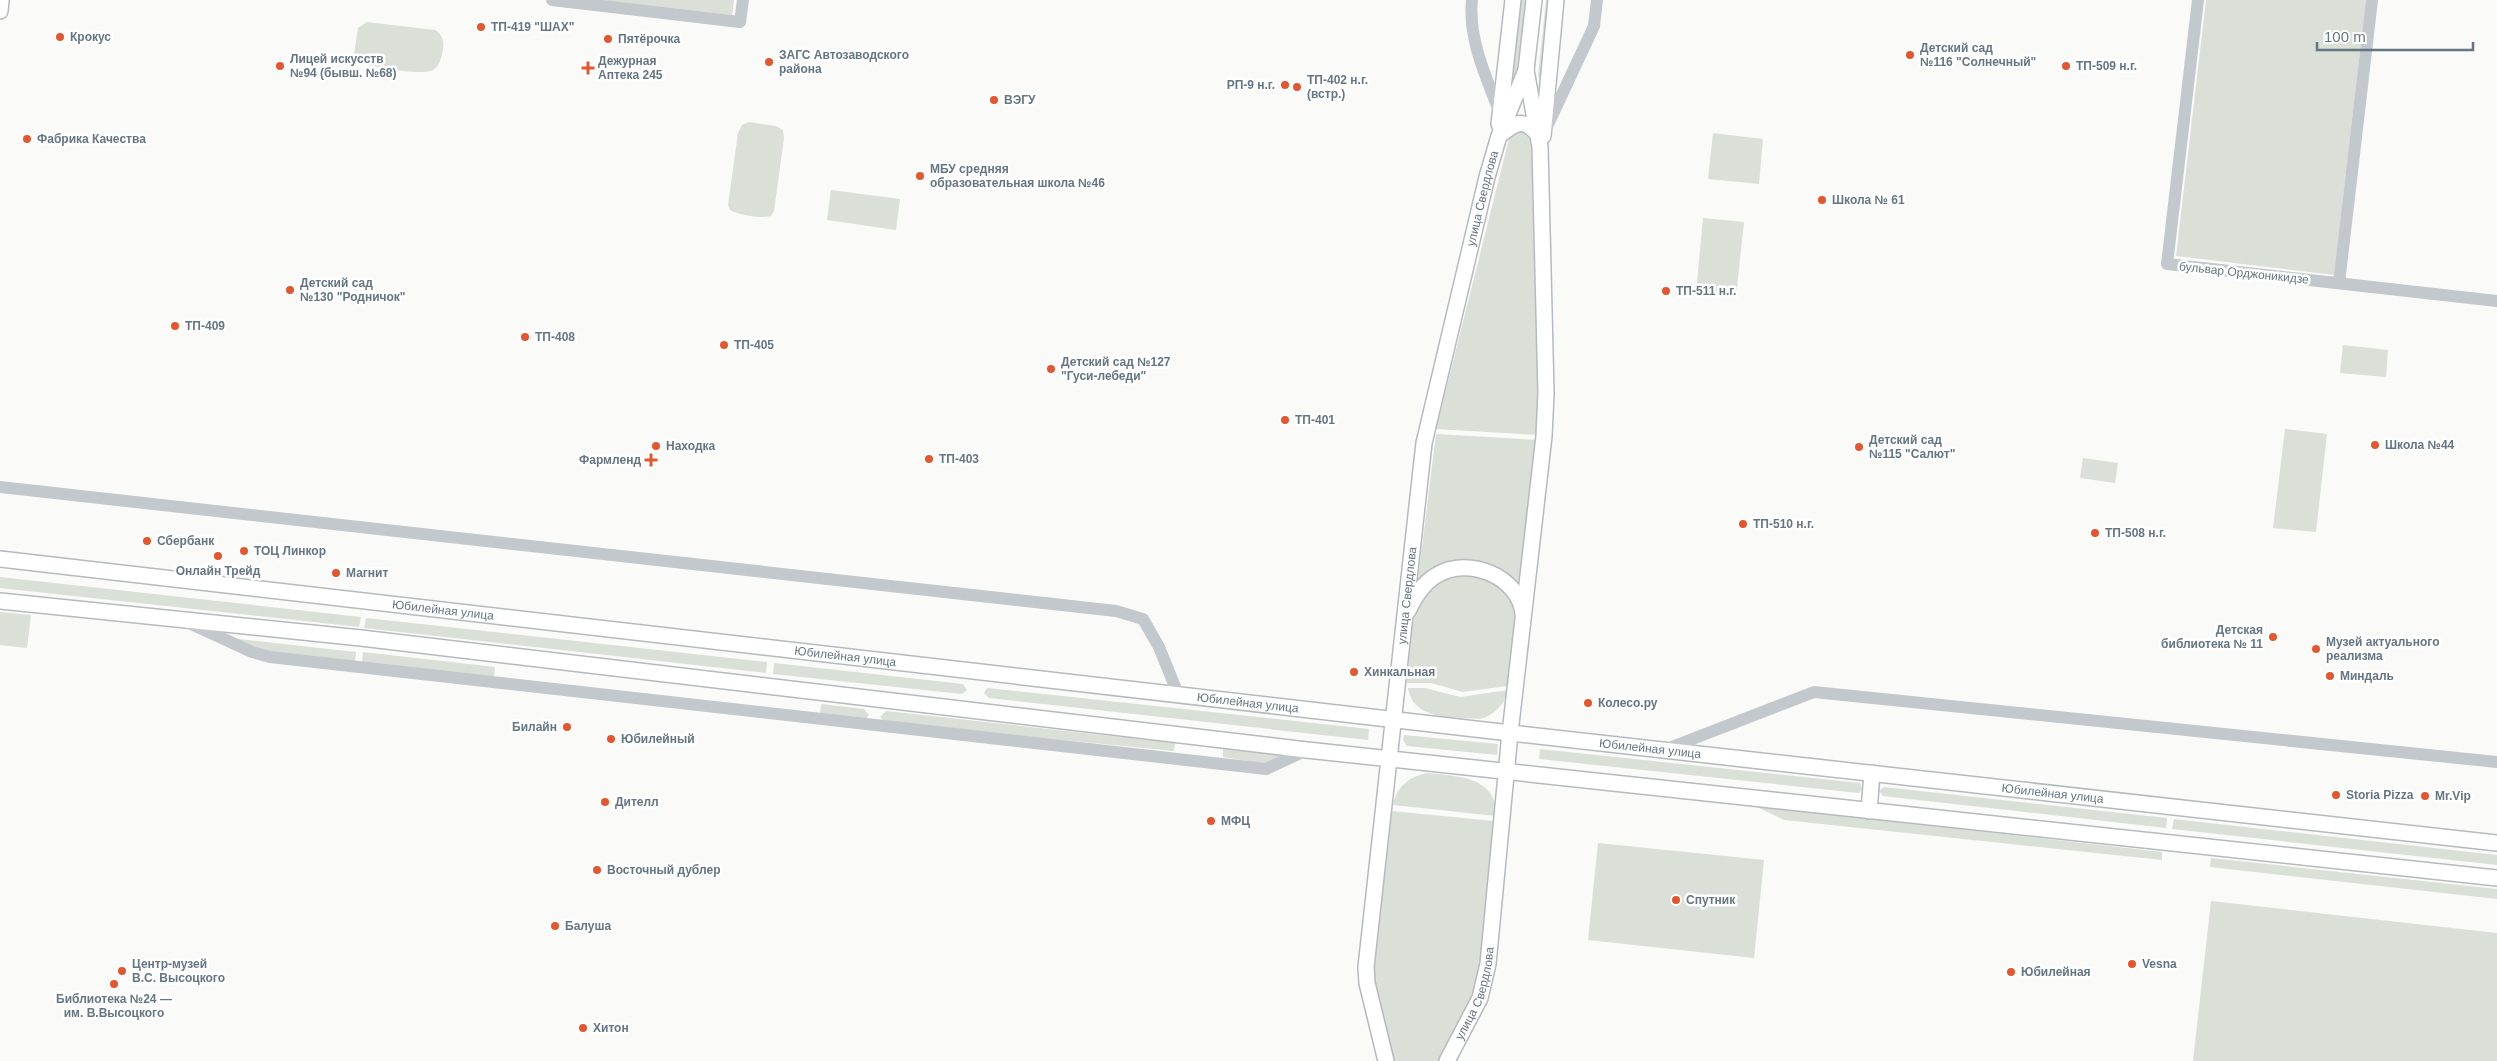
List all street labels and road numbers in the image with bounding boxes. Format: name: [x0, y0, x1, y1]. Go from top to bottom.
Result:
street label: улица Свердлова: [1464, 149, 1501, 248]
street label: бульвар Орджоникидзе: [2178, 259, 2310, 287]
street label: улица Свердлова: [1395, 546, 1420, 645]
street label: Юбилейная улица: [391, 597, 495, 623]
street label: Юбилейная улица: [794, 644, 897, 669]
street label: Юбилейная улица: [1196, 690, 1300, 716]
street label: Юбилейная улица: [1599, 736, 1702, 761]
street label: Юбилейная улица: [2001, 781, 2105, 806]
street label: улица Свердлова: [1452, 946, 1497, 1042]

